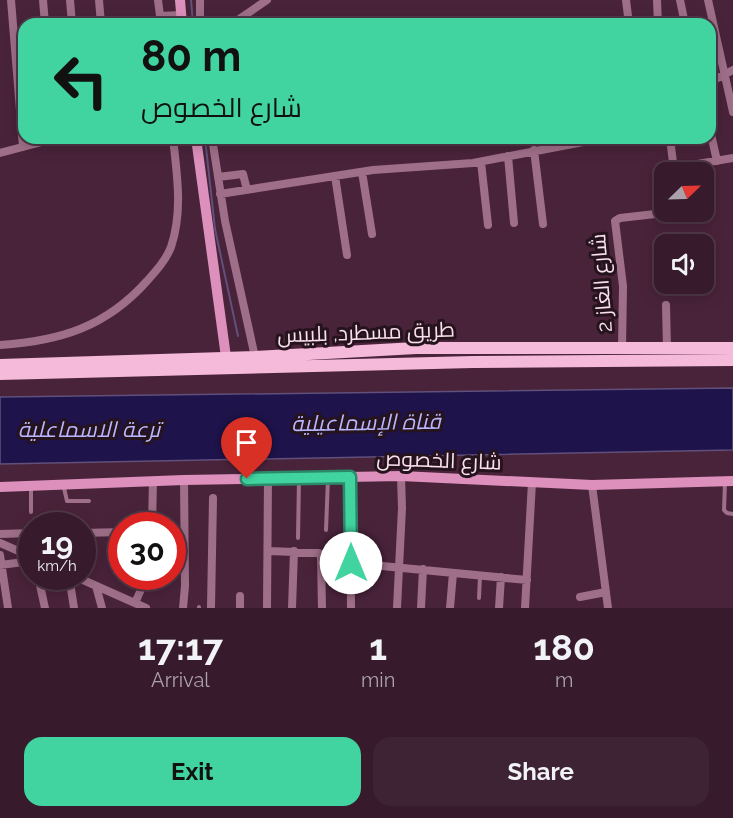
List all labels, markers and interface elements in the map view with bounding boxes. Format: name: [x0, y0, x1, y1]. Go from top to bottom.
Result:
text: 80 m: [141, 32, 241, 81]
icon: left: [42, 42, 120, 120]
text: شارع الخصوص: [141, 92, 302, 123]
north arrow: [654, 162, 714, 222]
map controls: [654, 162, 714, 294]
street label: شارع الغاز 2: [585, 233, 619, 333]
button: sound: [654, 234, 714, 294]
street label: طريق مسطرد, بلبيس: [277, 316, 455, 349]
water label: قناة الإسماعيلية: [291, 408, 443, 437]
water label: ترعة الاسماعلية: [18, 416, 164, 442]
pin: [221, 417, 272, 479]
icon: arrive: [230, 426, 263, 459]
street label: شارع الخصوص: [376, 445, 502, 477]
speed limit sign: 30: [108, 512, 186, 590]
text: 19: [41, 526, 73, 561]
position arrow: [319, 531, 383, 595]
text: km/h: [37, 557, 77, 575]
text: 17:17: [138, 626, 223, 668]
text: 1: [369, 626, 387, 668]
text: 180: [533, 626, 595, 668]
text: Arrival: [151, 668, 210, 692]
text: min: [361, 668, 395, 692]
text: m: [555, 668, 573, 692]
button: Exit: [24, 737, 361, 806]
button: Share: [373, 737, 709, 806]

